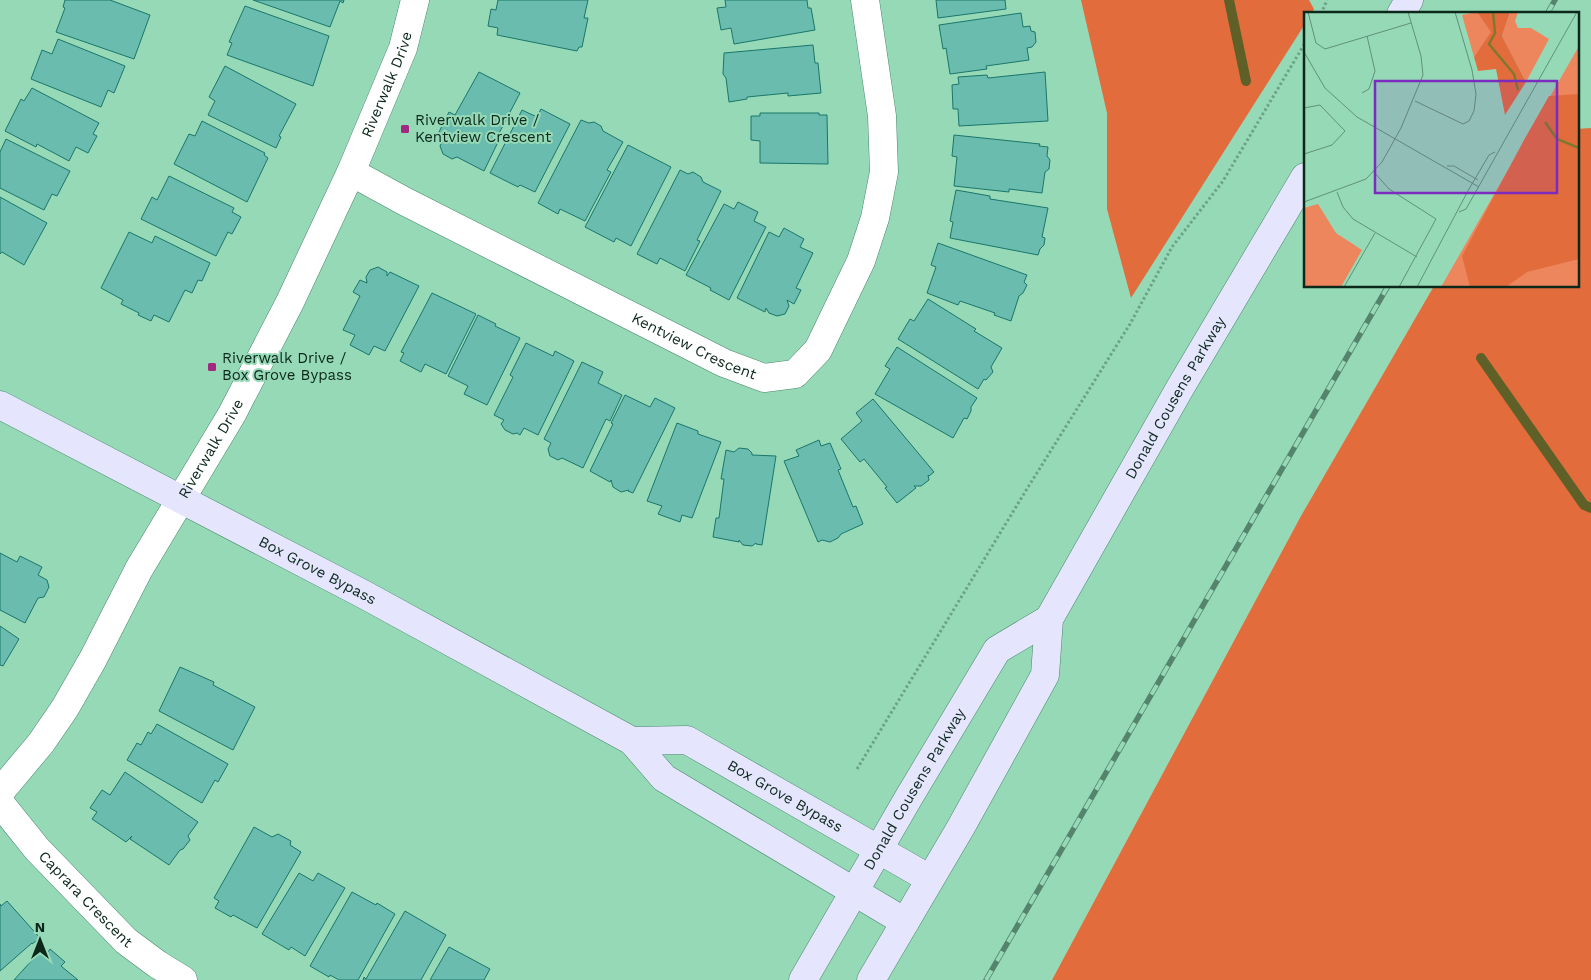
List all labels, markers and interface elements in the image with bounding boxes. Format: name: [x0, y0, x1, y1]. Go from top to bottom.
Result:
inset map: [1304, 12, 1578, 288]
street label: Riverwalk Drive: [358, 30, 416, 140]
place label: Riverwalk Drive / Kentview Crescent: [415, 111, 552, 146]
marker: Riverwalk Drive / Kentview Crescent: [399, 123, 411, 135]
street label: Kentview Crescent: [629, 309, 760, 384]
street label: Donald Cousens Parkway: [1121, 313, 1229, 482]
place label: Riverwalk Drive / Box Grove Bypass: [222, 349, 352, 384]
marker: Riverwalk Drive / Box Grove Bypass: [206, 361, 218, 373]
street label: Riverwalk Drive: [174, 396, 247, 502]
street label: Box Grove Bypass: [256, 532, 379, 609]
street label: Donald Cousens Parkway: [860, 705, 969, 873]
street label: Box Grove Bypass: [724, 756, 846, 836]
street label: Caprara Crescent: [35, 847, 136, 952]
north arrow: [15, 915, 65, 965]
text: N: [35, 919, 45, 935]

